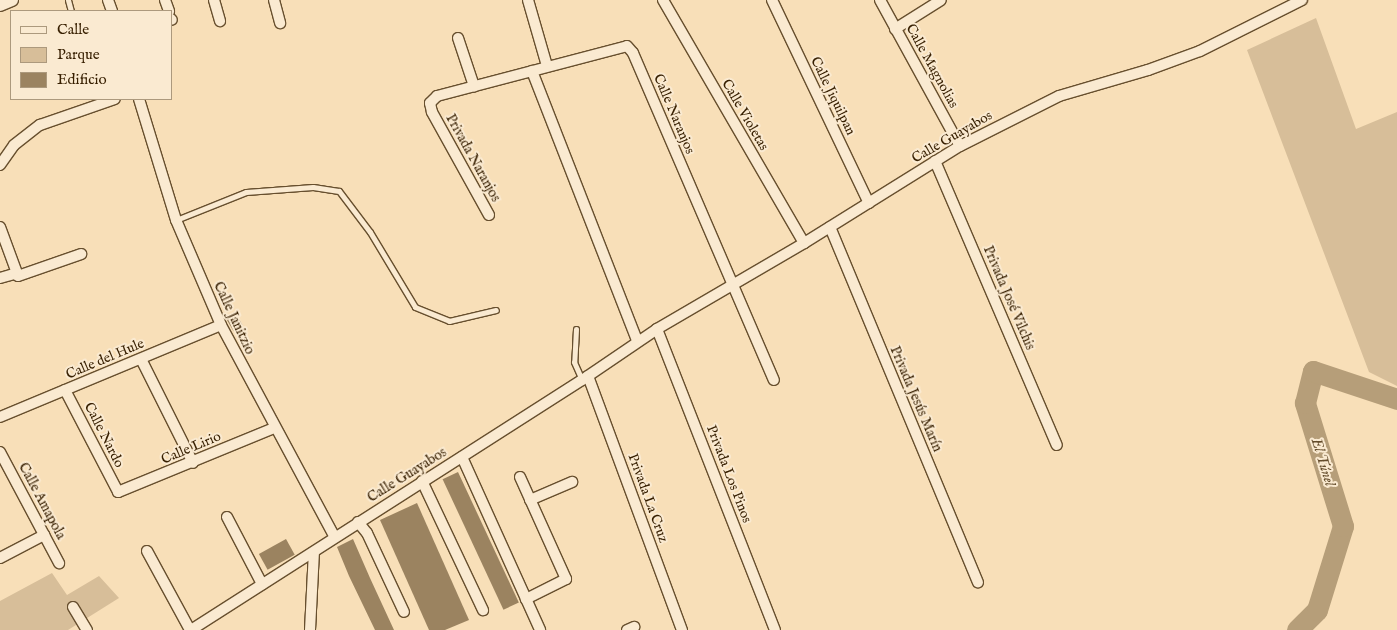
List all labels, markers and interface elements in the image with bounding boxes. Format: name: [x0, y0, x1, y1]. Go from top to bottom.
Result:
legend: [10, 10, 172, 100]
text: Calle: [57, 20, 89, 39]
street label: Calle Magnolias: [902, 21, 962, 111]
text: Parque: [57, 45, 100, 64]
street label: Calle Jiquilpan: [807, 54, 859, 138]
text: Edificio: [57, 70, 107, 89]
street label: Calle Naranjos: [650, 71, 698, 157]
street label: Calle Violetas: [718, 76, 772, 154]
street label: Calle Guayabos: [909, 107, 995, 167]
street label: Privada Naranjos: [442, 111, 504, 205]
street label: Privada José Vilchis: [979, 243, 1039, 353]
street label: Calle Janitzio: [210, 279, 258, 357]
street label: Calle del Hule: [63, 335, 147, 383]
street label: Privada Jesús Marín: [886, 344, 946, 454]
street label: Calle Nardo: [80, 400, 128, 470]
street label: Privada Los Pinos: [703, 423, 755, 525]
street label: Calle Lirio: [159, 428, 223, 468]
water label: El Túnel: [1307, 436, 1339, 488]
street label: Calle Guayabos: [364, 444, 450, 506]
street label: Privada La Cruz: [624, 451, 672, 545]
street label: Calle Amapola: [15, 460, 69, 542]

